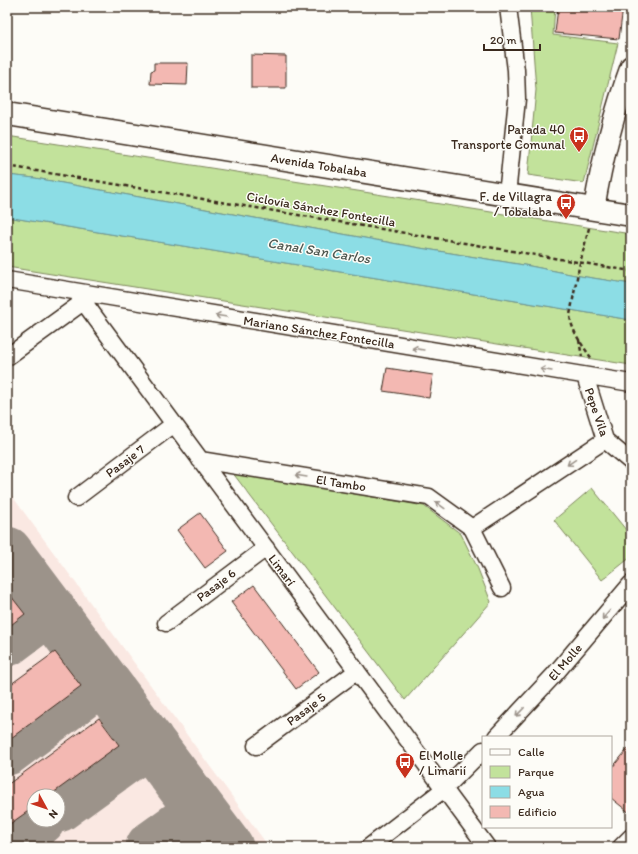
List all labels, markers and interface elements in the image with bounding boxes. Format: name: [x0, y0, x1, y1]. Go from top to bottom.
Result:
scale bar: [484, 26, 540, 52]
text: 20 m: [490, 33, 517, 47]
place label: Parada 40 Transporte Comunal: [451, 122, 565, 152]
bus stop icon: Parada 40 Transporte Comunal: [568, 125, 590, 153]
street label: Avenida Tobalaba: [270, 150, 368, 180]
street label: Ciclovía Sánchez Fontecilla: [245, 189, 397, 230]
place label: F. de Villagra / Tobalaba: [480, 189, 552, 219]
bus stop icon: F. de Villagra / Tobalaba: [555, 192, 577, 220]
water label: Canal San Carlos: [266, 234, 372, 268]
one-way arrow: [215, 312, 228, 320]
street label: Mariano Sánchez Fontecilla: [242, 313, 396, 351]
one-way arrow: [412, 344, 425, 352]
one-way arrow: [540, 366, 553, 374]
street label: Pepe Vila: [582, 386, 612, 439]
street label: Pasaje 7: [103, 441, 148, 480]
one-way arrow: [567, 457, 578, 466]
one-way arrow: [295, 472, 308, 480]
street label: El Tambo: [315, 472, 367, 494]
one-way arrow: [435, 501, 446, 510]
street label: Limarí: [265, 551, 299, 589]
street label: Pasaje 6: [193, 565, 239, 605]
one-way arrow: [602, 609, 611, 620]
street label: El Molle: [545, 640, 585, 684]
street label: Pasaje 5: [283, 689, 329, 729]
one-way arrow: [515, 707, 525, 717]
legend: [482, 736, 612, 828]
text: Calle: [518, 745, 545, 759]
place label: El Molle / Limarií: [419, 748, 467, 778]
bus stop icon: El Molle / Limarií: [394, 751, 416, 779]
text: Parque: [518, 765, 554, 779]
text: Agua: [518, 785, 544, 799]
north arrow: [26, 788, 66, 828]
text: Edificio: [518, 805, 557, 819]
text: N: [46, 807, 61, 821]

